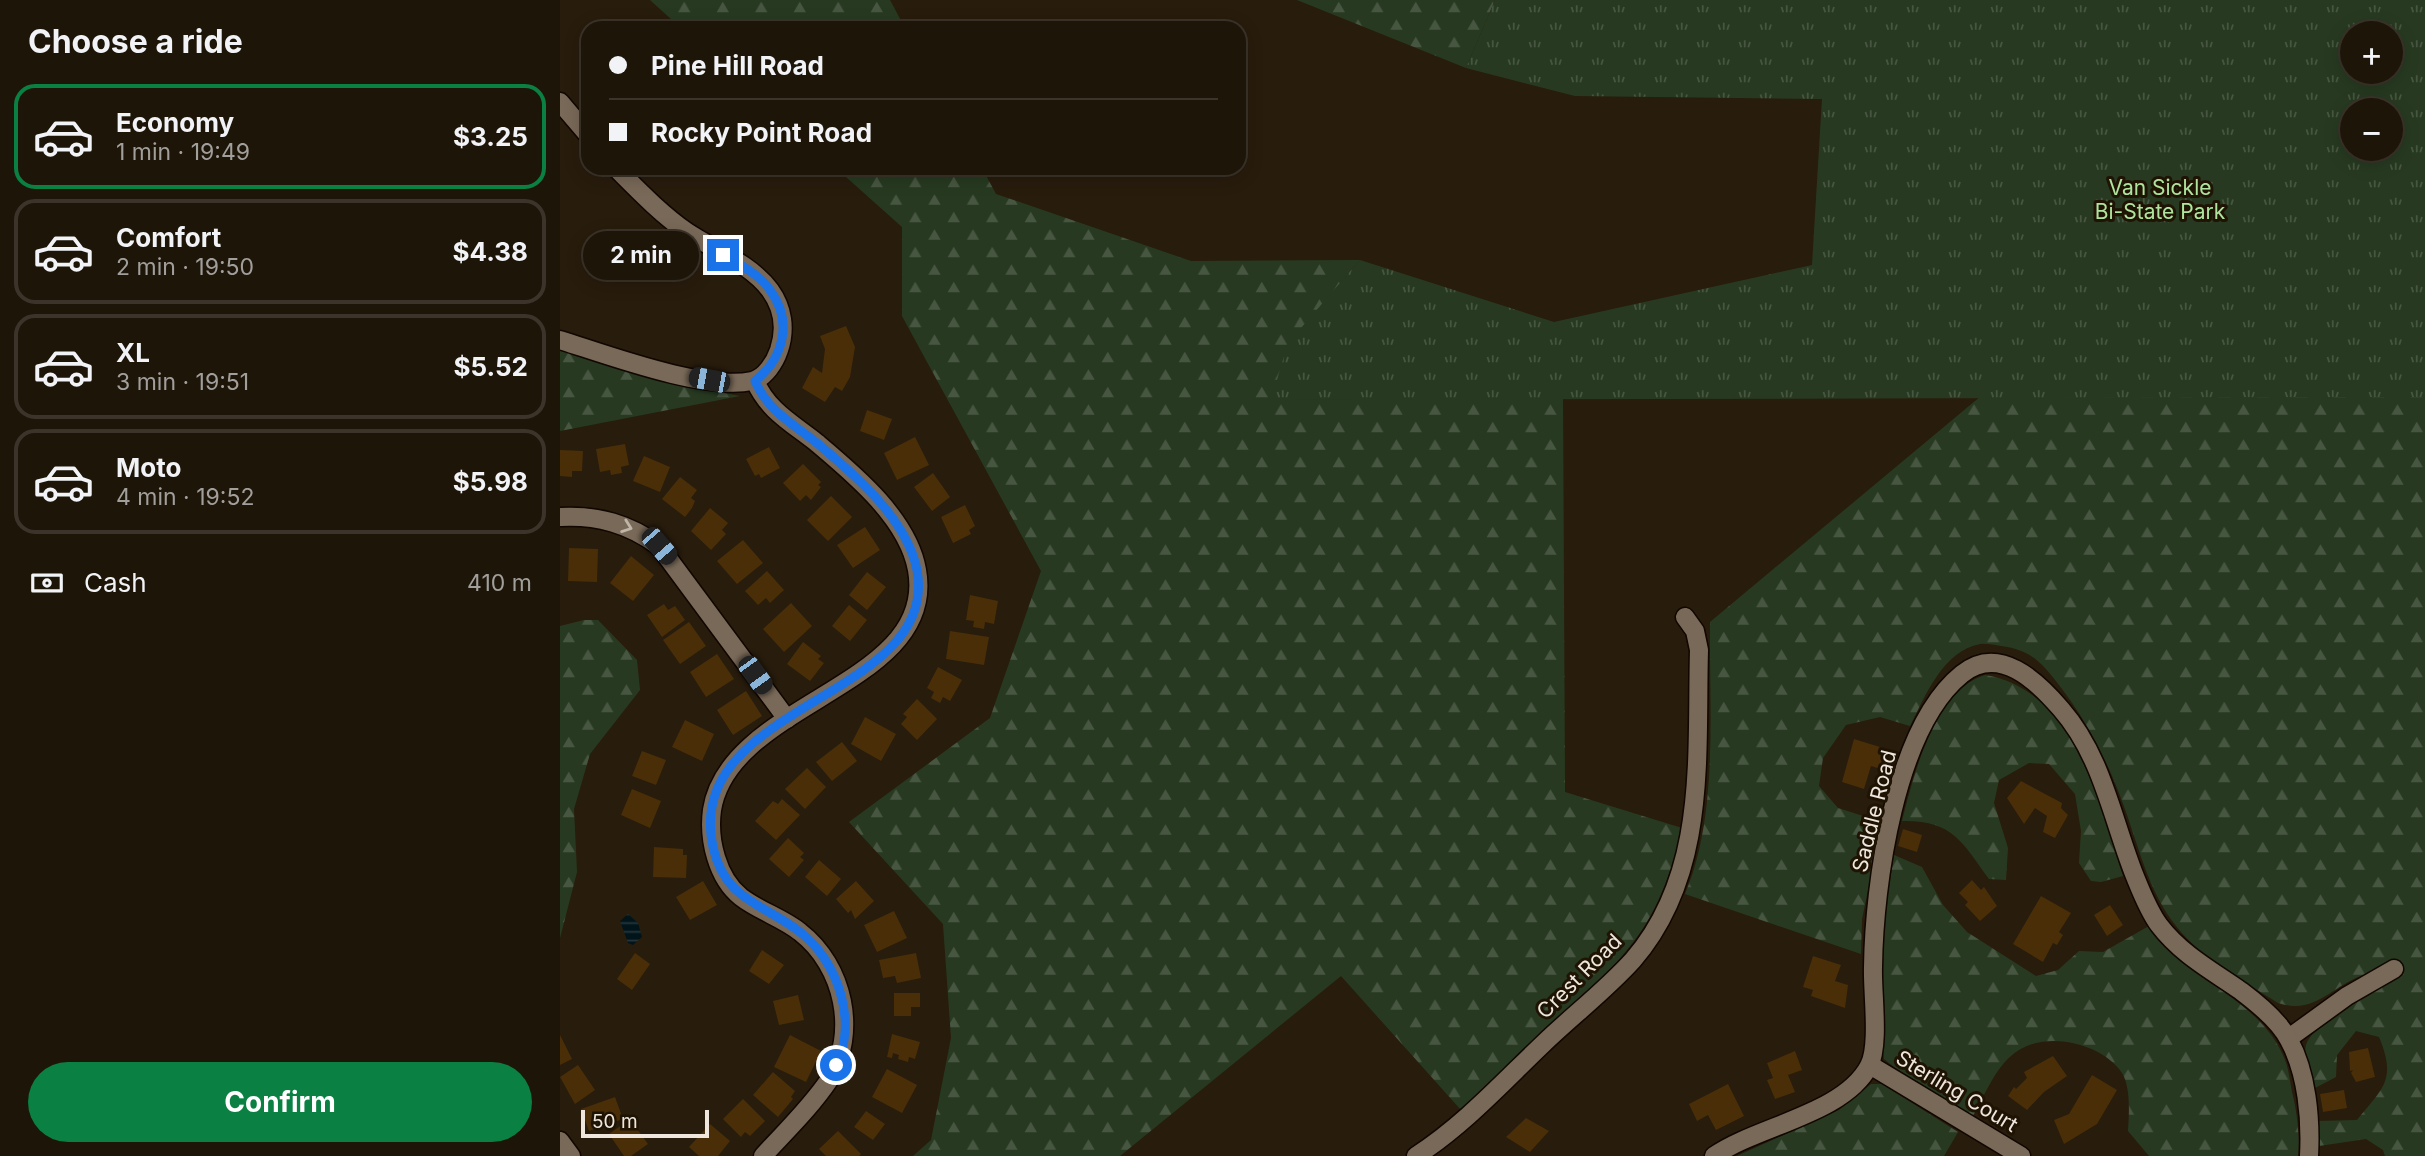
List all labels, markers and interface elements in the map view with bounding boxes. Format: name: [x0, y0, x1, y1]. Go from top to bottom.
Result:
map controls: [2340, 21, 2403, 161]
button: +: [2340, 21, 2403, 84]
text: Choose a ride: [28, 22, 243, 61]
text: Pine Hill Road: [651, 50, 824, 81]
button: −: [2340, 98, 2403, 161]
icon: car: [32, 105, 95, 168]
text: Economy: [116, 107, 234, 138]
text: Rocky Point Road: [651, 117, 872, 148]
text: $3.25: [453, 121, 528, 152]
text: 1 min · 19:49: [116, 138, 250, 166]
park label: Van Sickle Bi-State Park: [2095, 175, 2226, 224]
icon: car: [32, 220, 95, 283]
text: Comfort: [116, 222, 221, 253]
callout: 2 min: [583, 230, 698, 280]
text: $4.38: [452, 236, 528, 267]
route end: [707, 239, 739, 271]
text: 2 min: [610, 241, 672, 269]
text: 2 min · 19:50: [116, 253, 254, 281]
icon: car: [32, 335, 95, 398]
text: XL: [116, 337, 150, 368]
text: $5.52: [453, 351, 528, 382]
car: [687, 366, 732, 394]
text: 3 min · 19:51: [116, 368, 249, 396]
icon: car: [32, 450, 95, 513]
text: Moto: [116, 452, 181, 483]
text: $5.98: [453, 466, 528, 497]
text: 4 min · 19:52: [116, 483, 254, 511]
one-way arrow: [620, 518, 632, 532]
car: [638, 523, 681, 569]
icon: cash: [28, 564, 66, 602]
text: Cash: [84, 567, 147, 598]
text: 410 m: [467, 569, 532, 597]
car: [735, 652, 776, 698]
street label: Saddle Road: [1847, 747, 1901, 875]
street label: Crest Road: [1531, 928, 1627, 1024]
street label: Sterling Court: [1892, 1045, 2022, 1137]
route start: [820, 1049, 852, 1081]
button: Confirm: [28, 1062, 532, 1142]
scale bar: [581, 1107, 709, 1139]
text: 50 m: [592, 1110, 638, 1133]

